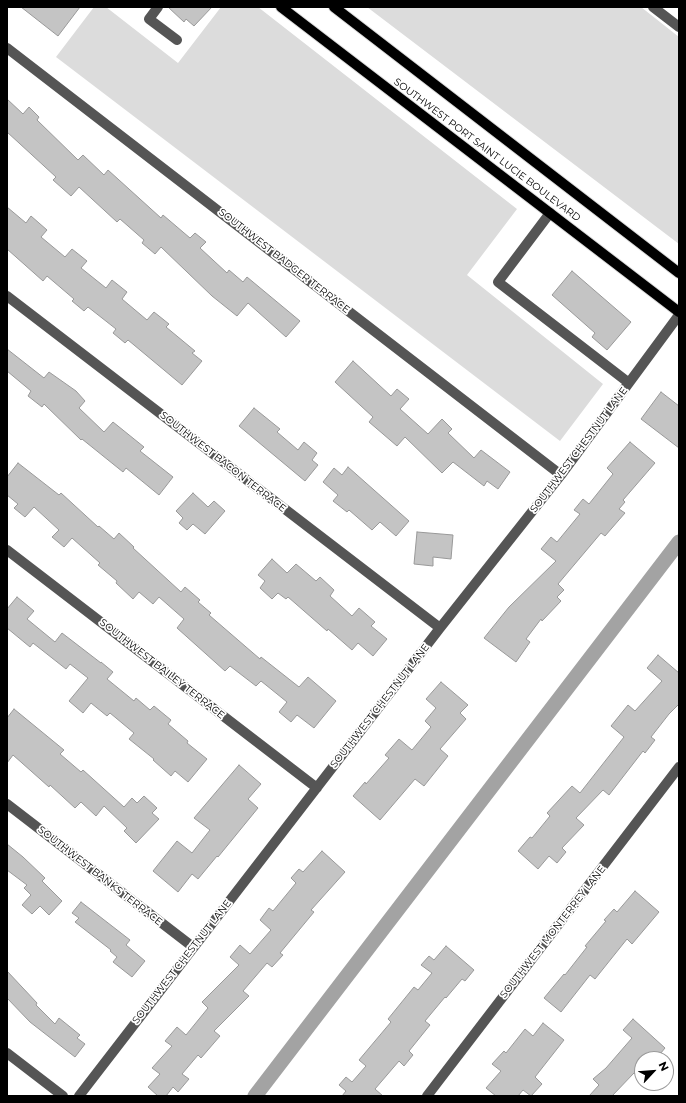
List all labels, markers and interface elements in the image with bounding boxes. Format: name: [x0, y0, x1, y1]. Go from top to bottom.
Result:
street label: SOUTHWEST PORT SAINT LUCIE BOULEVARD: [391, 76, 583, 224]
street label: SOUTHWEST BADGER TERRACE: [216, 206, 352, 316]
street label: SOUTHWEST CHESTNUT LANE: [528, 385, 630, 515]
street label: SOUTHWEST BACON TERRACE: [158, 409, 288, 515]
street label: SOUTHWEST BAILEY TERRACE: [97, 617, 227, 721]
street label: SOUTHWEST CHESTNUT LANE: [328, 642, 432, 770]
street label: SOUTHWEST BANKS TERRACE: [35, 824, 165, 928]
street label: SOUTHWEST MONTERREY LANE: [498, 863, 608, 1001]
street label: SOUTHWEST CHESTNUT LANE: [130, 898, 234, 1026]
north arrow: [634, 1051, 674, 1091]
text: N: [656, 1059, 672, 1073]

